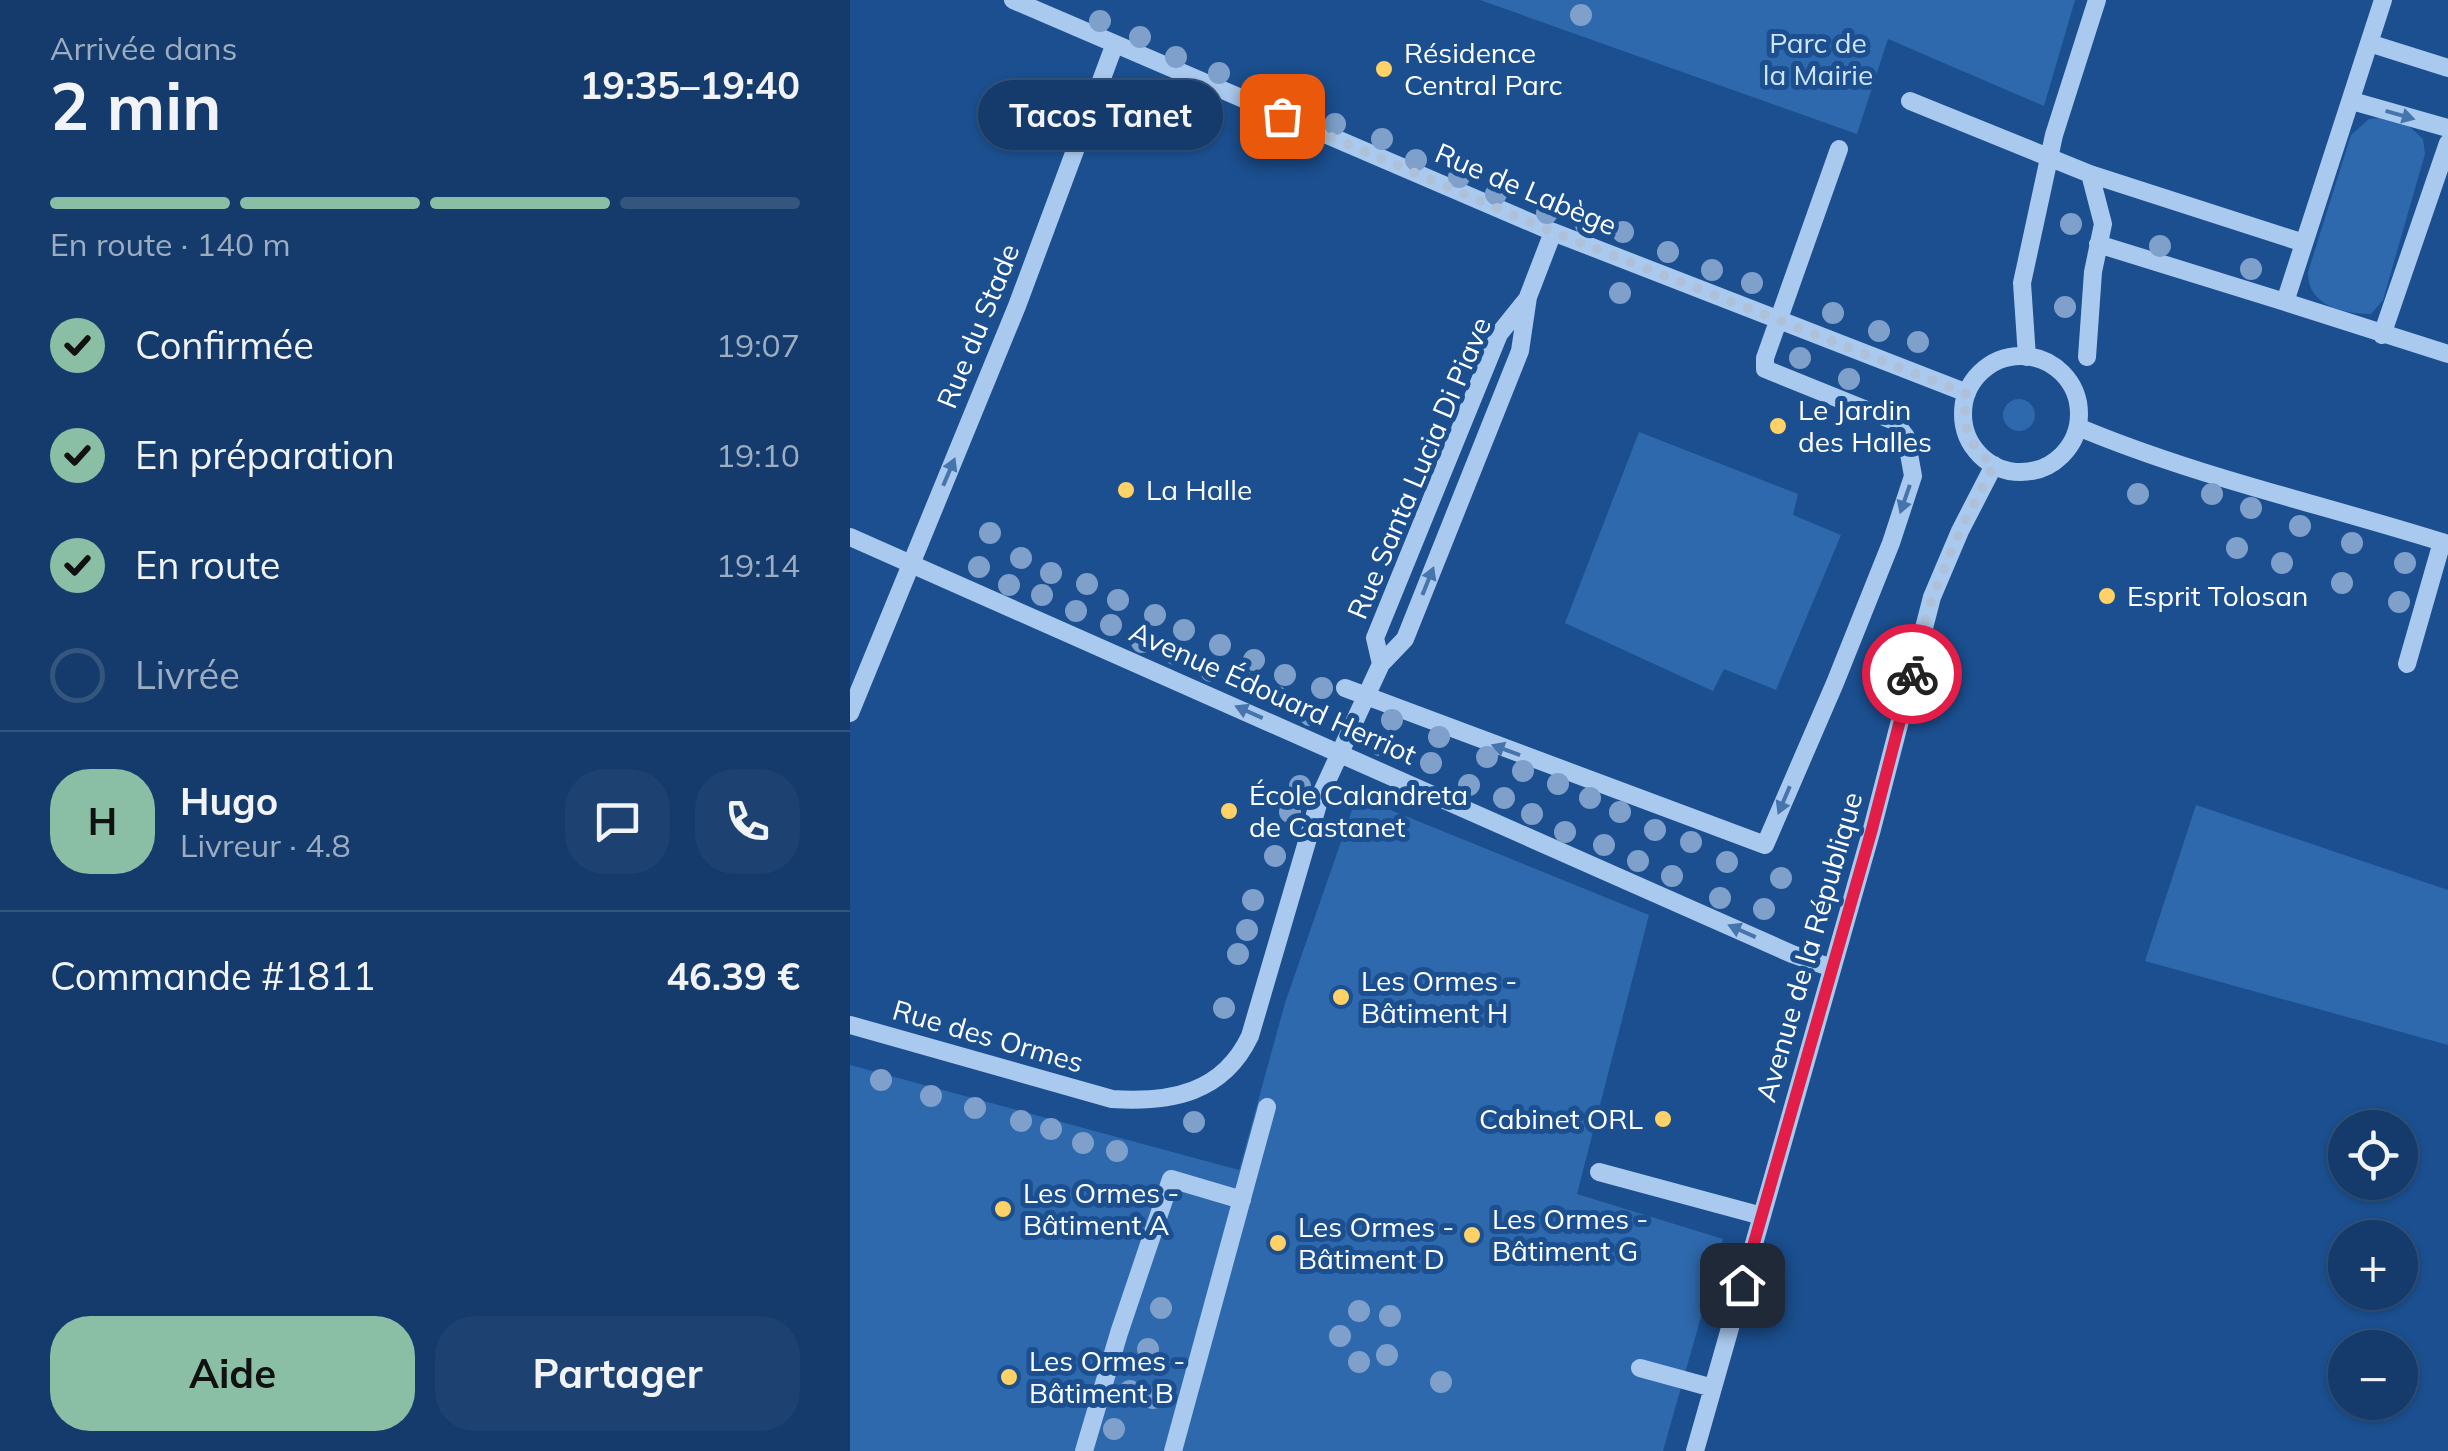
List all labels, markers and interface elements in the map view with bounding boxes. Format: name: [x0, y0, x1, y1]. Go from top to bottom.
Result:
park label: Parc de la Mairie: [1763, 25, 1873, 92]
text: Arrivée dans: [50, 28, 237, 68]
place label: Résidence Central Parc: [1404, 35, 1563, 102]
marker: Résidence Central Parc: [1373, 58, 1395, 80]
text: 19:35–19:40: [580, 61, 800, 109]
text: 2 min: [50, 65, 221, 146]
pin: [1240, 74, 1325, 159]
callout: Tacos Tanet: [977, 81, 1222, 151]
icon: bag: [1255, 89, 1310, 144]
text: Tacos Tanet: [1009, 95, 1192, 135]
one-way arrow: [2385, 107, 2416, 123]
street label: Rue de Labège: [1430, 135, 1622, 242]
text: En route · 140 m: [50, 224, 291, 264]
street label: Rue du Stade: [929, 238, 1026, 413]
street label: Rue Santa Lucia Di Piave: [1339, 311, 1498, 624]
icon: check: [50, 318, 105, 373]
text: Confirmée: [135, 321, 314, 369]
text: 19:07: [716, 325, 800, 365]
place label: Le Jardin des Halles: [1798, 392, 1932, 459]
marker: Le Jardin des Halles: [1767, 415, 1789, 437]
icon: check: [50, 428, 105, 483]
text: En préparation: [135, 431, 395, 479]
text: 19:10: [716, 435, 800, 475]
one-way arrow: [941, 457, 957, 487]
place label: La Halle: [1146, 472, 1252, 507]
marker: La Halle: [1115, 479, 1137, 501]
one-way arrow: [1897, 484, 1912, 514]
icon: check: [50, 538, 105, 593]
text: En route: [135, 541, 281, 589]
text: 19:14: [716, 545, 800, 585]
one-way arrow: [1421, 566, 1437, 596]
place label: Esprit Tolosan: [2127, 578, 2308, 613]
marker: Esprit Tolosan: [2096, 585, 2118, 607]
street label: Avenue Édouard Herriot: [1124, 613, 1422, 772]
courier: [1862, 624, 1962, 724]
icon: bike: [1885, 647, 1940, 702]
text: Livrée: [135, 651, 240, 699]
one-way arrow: [1234, 704, 1264, 720]
one-way arrow: [1490, 742, 1520, 757]
button: chat: [565, 769, 670, 874]
button: phone: [695, 769, 800, 874]
text: Hugo: [180, 777, 278, 825]
place label: École Calandreta de Castanet: [1249, 777, 1468, 844]
one-way arrow: [1776, 785, 1792, 815]
street label: Avenue de la République: [1748, 788, 1870, 1106]
text: H: [88, 797, 117, 845]
marker: École Calandreta de Castanet: [1218, 800, 1240, 822]
text: Livreur · 4.8: [180, 825, 351, 865]
one-way arrow: [1727, 923, 1756, 940]
text: Commande #1811: [50, 952, 376, 1000]
text: 46.39 €: [666, 952, 800, 1000]
place label: Les Ormes - Bâtiment H: [1361, 963, 1517, 1030]
marker: Les Ormes - Bâtiment H: [1330, 986, 1352, 1008]
street label: Rue des Ormes: [889, 992, 1088, 1079]
place label: Cabinet ORL: [1479, 1101, 1643, 1136]
marker: Cabinet ORL: [1652, 1108, 1674, 1130]
map controls: [2328, 1110, 2418, 1420]
button: locate: [2328, 1110, 2418, 1200]
place label: Les Ormes - Bâtiment A: [1023, 1175, 1179, 1242]
marker: Les Ormes - Bâtiment A: [992, 1198, 1014, 1220]
place label: Les Ormes - Bâtiment G: [1492, 1201, 1648, 1268]
place label: Les Ormes - Bâtiment D: [1298, 1209, 1454, 1276]
button: +: [2328, 1220, 2418, 1310]
marker: Les Ormes - Bâtiment G: [1461, 1224, 1483, 1246]
marker: Les Ormes - Bâtiment D: [1267, 1232, 1289, 1254]
pin: [1700, 1243, 1785, 1328]
icon: home: [1715, 1258, 1770, 1313]
button: Aide: [50, 1316, 415, 1431]
button: Partager: [435, 1316, 800, 1431]
button: −: [2328, 1330, 2418, 1420]
place label: Les Ormes - Bâtiment B: [1029, 1343, 1185, 1410]
marker: Les Ormes - Bâtiment B: [998, 1366, 1020, 1388]

